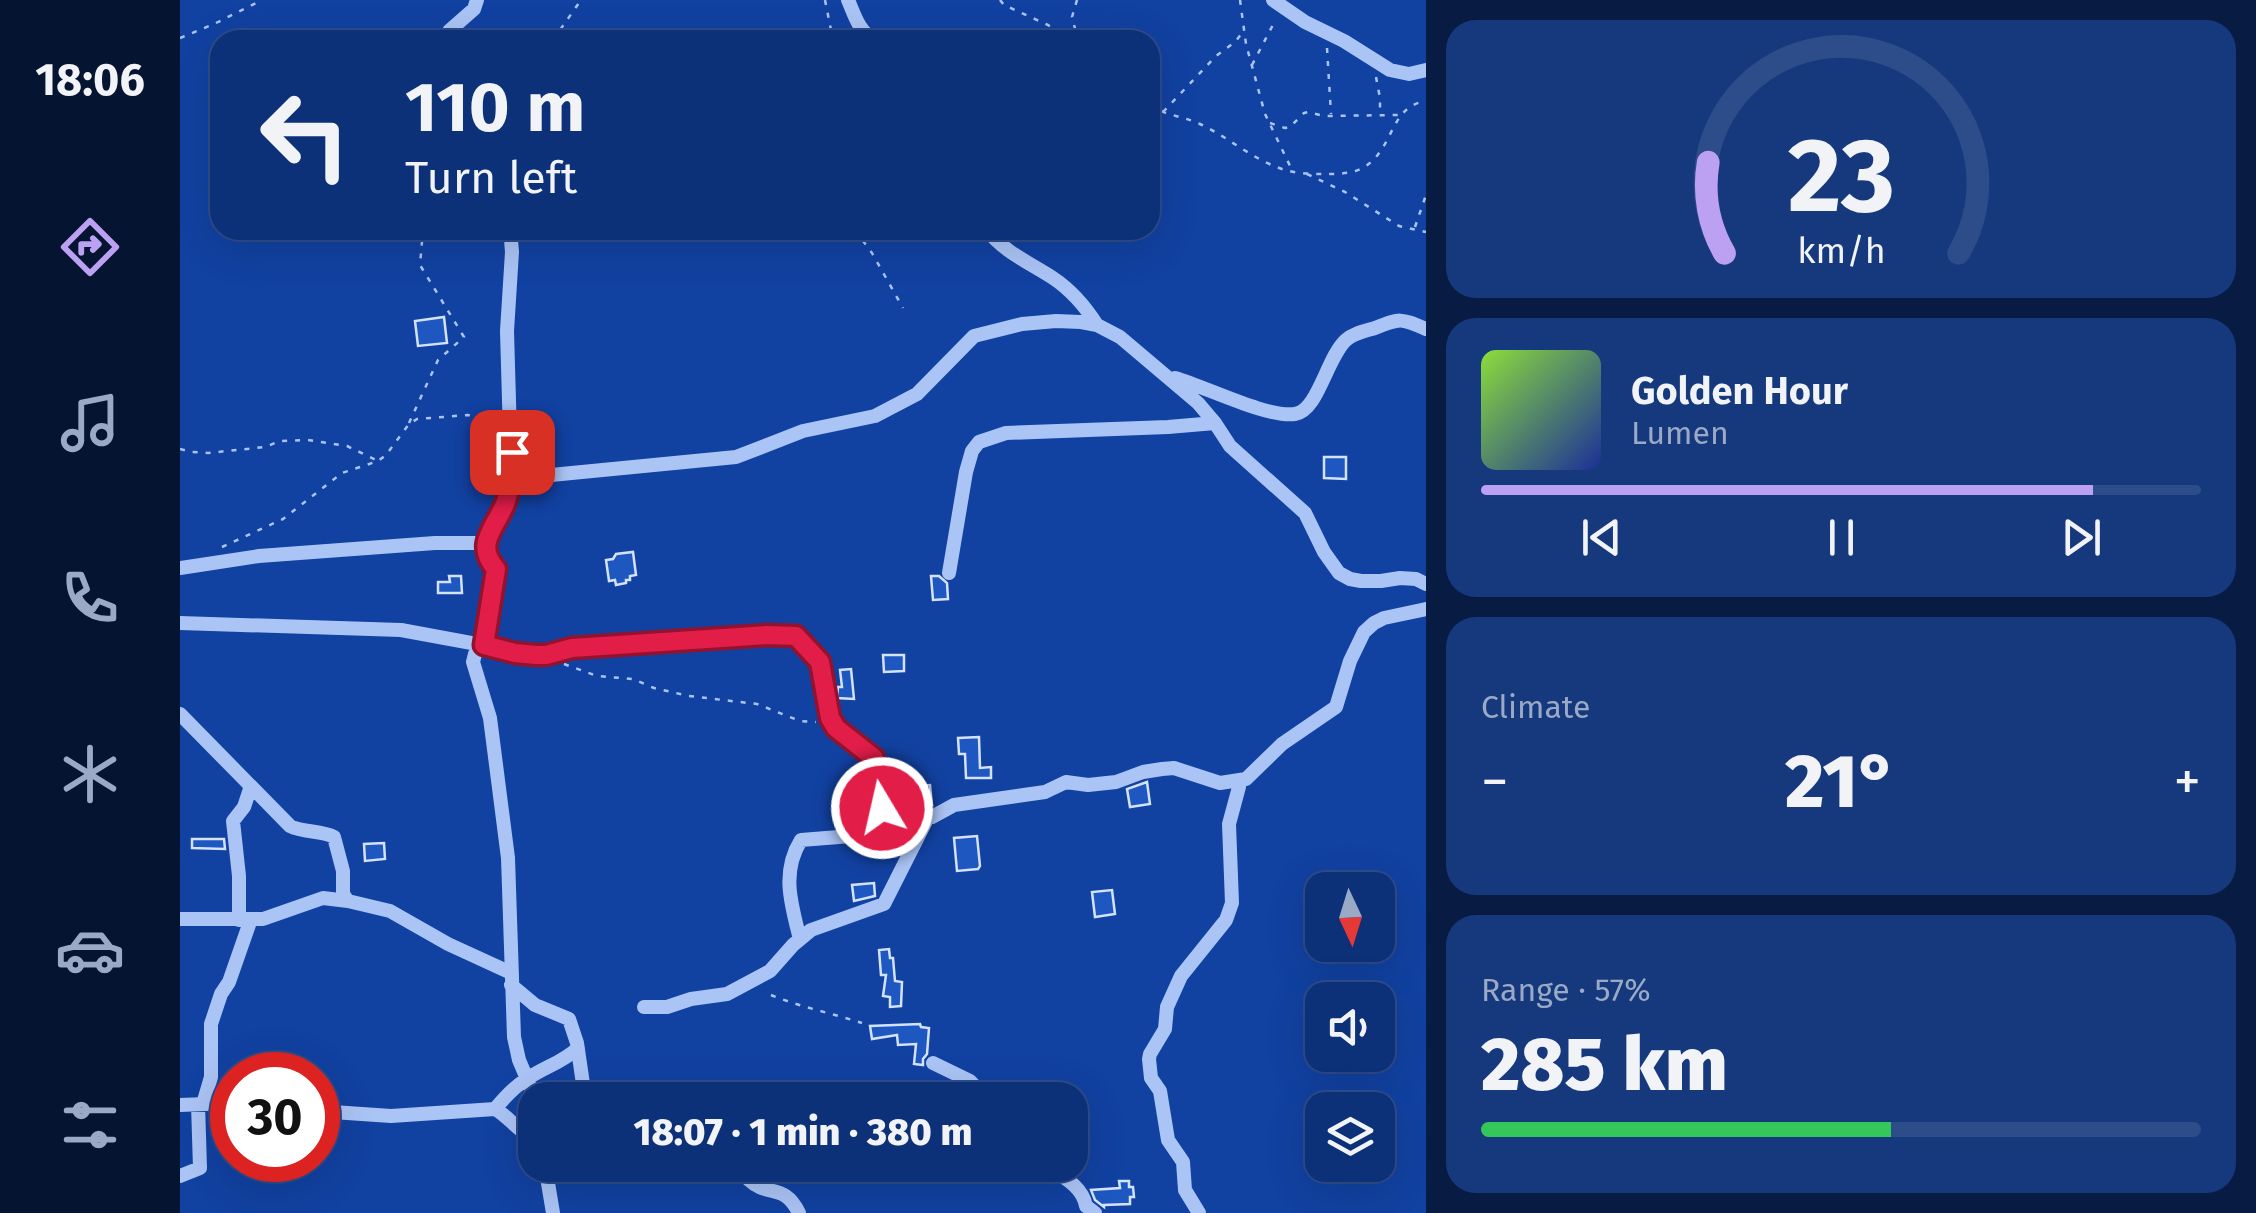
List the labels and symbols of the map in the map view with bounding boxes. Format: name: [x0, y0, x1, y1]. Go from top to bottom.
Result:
pin: [470, 410, 555, 495]
position arrow: [830, 756, 934, 860]
north arrow: [1305, 872, 1395, 962]
speed limit sign: 30: [210, 1052, 340, 1182]

